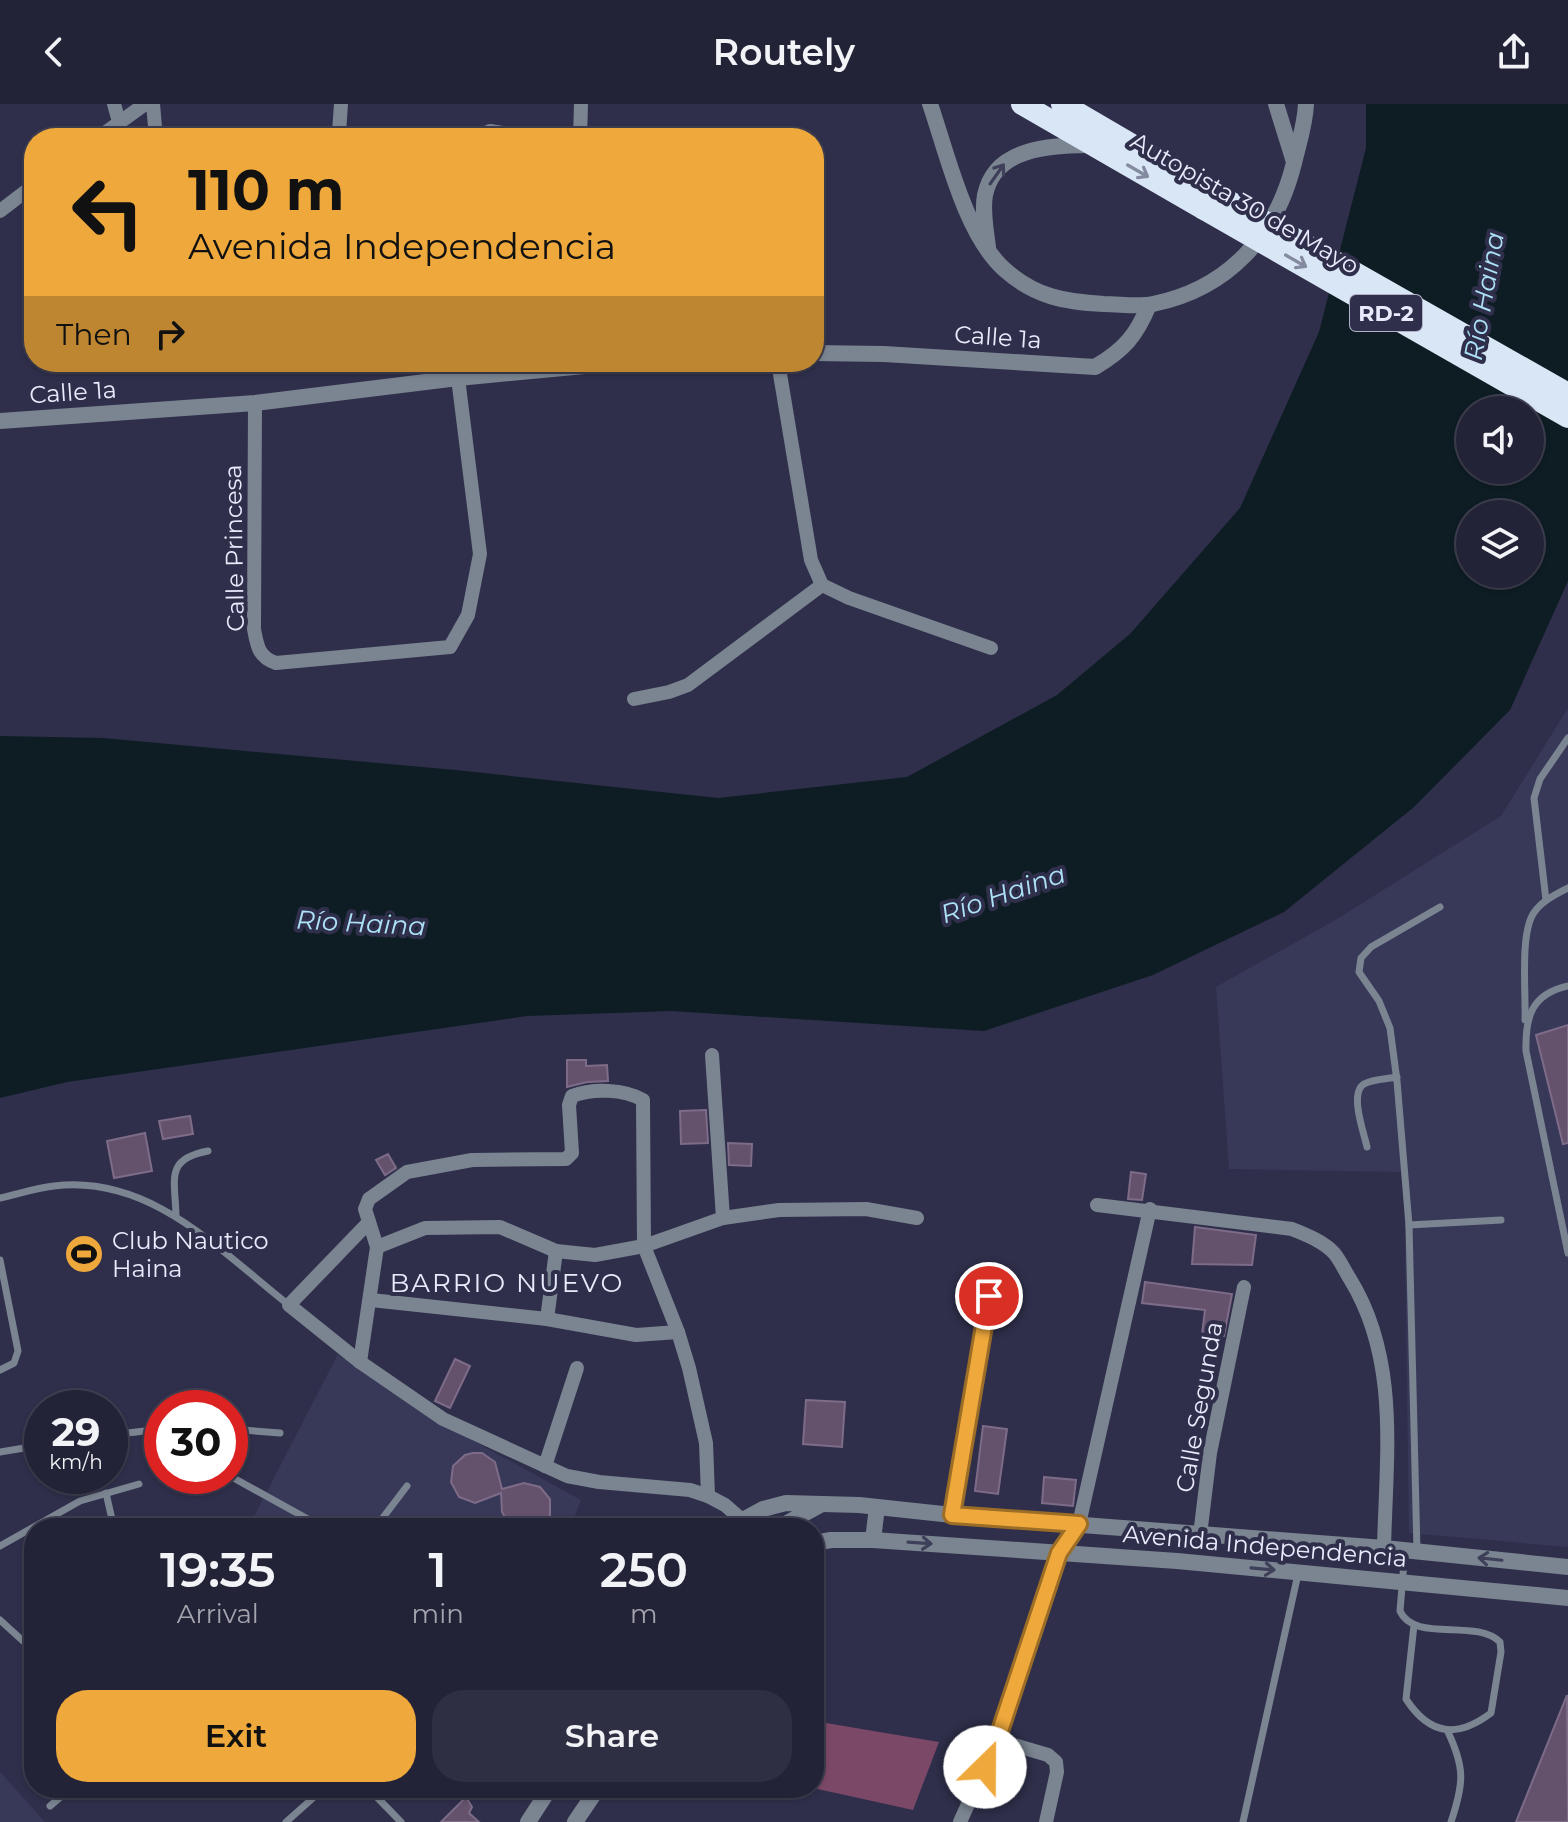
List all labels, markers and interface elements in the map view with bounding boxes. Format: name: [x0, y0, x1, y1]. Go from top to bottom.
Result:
icon: back: [32, 30, 76, 74]
text: Routely: [713, 30, 855, 74]
icon: share: [1492, 30, 1536, 74]
street label: Autopista 30 de Mayo: [1126, 126, 1364, 280]
text: 110 m: [188, 156, 345, 224]
icon: left: [56, 160, 160, 264]
one-way arrow: [1126, 163, 1149, 179]
one-way arrow: [988, 164, 1005, 185]
text: Avenida Independencia: [188, 224, 616, 268]
water label: Río Haina: [1457, 229, 1511, 363]
one-way arrow: [1284, 253, 1307, 269]
road number: RD-2: [1350, 295, 1422, 331]
icon: right: [148, 312, 192, 356]
text: Then: [56, 316, 132, 353]
street label: Calle 1a: [953, 319, 1043, 355]
street label: Calle 1a: [28, 374, 118, 410]
map controls: [1456, 396, 1544, 588]
button: sound: [1456, 396, 1544, 484]
street label: Calle Princesa: [218, 464, 250, 632]
button: layers: [1456, 500, 1544, 588]
water label: Río Haina: [936, 858, 1070, 930]
water label: Río Haina: [295, 904, 427, 942]
place label: Club Nautico Haina: [112, 1226, 269, 1283]
sports icon: Club Nautico Haina: [63, 1233, 105, 1275]
pin: [955, 1262, 1023, 1330]
district label: BARRIO NUEVO: [390, 1267, 624, 1299]
icon: arrive: [967, 1274, 1011, 1318]
street label: Calle Segunda: [1170, 1319, 1228, 1495]
speed limit sign: 30: [144, 1390, 248, 1494]
text: 29: [51, 1407, 101, 1456]
text: km/h: [49, 1450, 103, 1474]
street label: Avenida Independencia: [1122, 1519, 1408, 1573]
one-way arrow: [906, 1536, 933, 1551]
text: 19:35: [160, 1541, 276, 1599]
text: 1: [428, 1541, 447, 1599]
text: 250: [600, 1541, 688, 1599]
one-way arrow: [1478, 1551, 1504, 1566]
one-way arrow: [1249, 1562, 1276, 1577]
text: Arrival: [177, 1598, 259, 1630]
text: min: [412, 1598, 464, 1630]
text: m: [630, 1598, 658, 1630]
button: Exit: [56, 1690, 416, 1782]
button: Share: [432, 1690, 792, 1782]
position arrow: [943, 1725, 1027, 1809]

